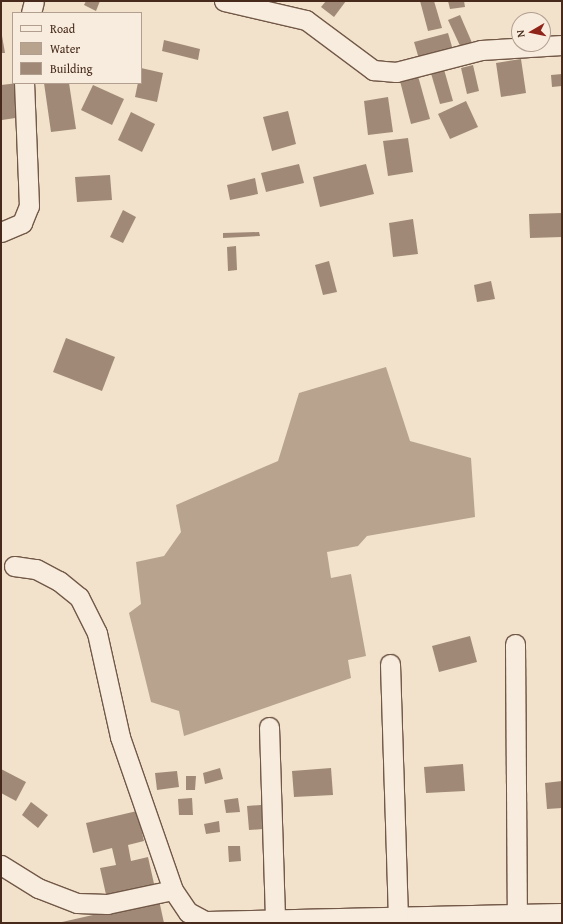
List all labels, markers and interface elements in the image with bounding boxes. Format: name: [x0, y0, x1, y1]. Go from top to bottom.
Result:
legend: [12, 12, 142, 84]
north arrow: [511, 12, 551, 52]
text: Road: [50, 20, 75, 37]
text: N: [512, 29, 529, 39]
text: Water: [50, 40, 80, 57]
text: Building: [50, 60, 93, 77]

